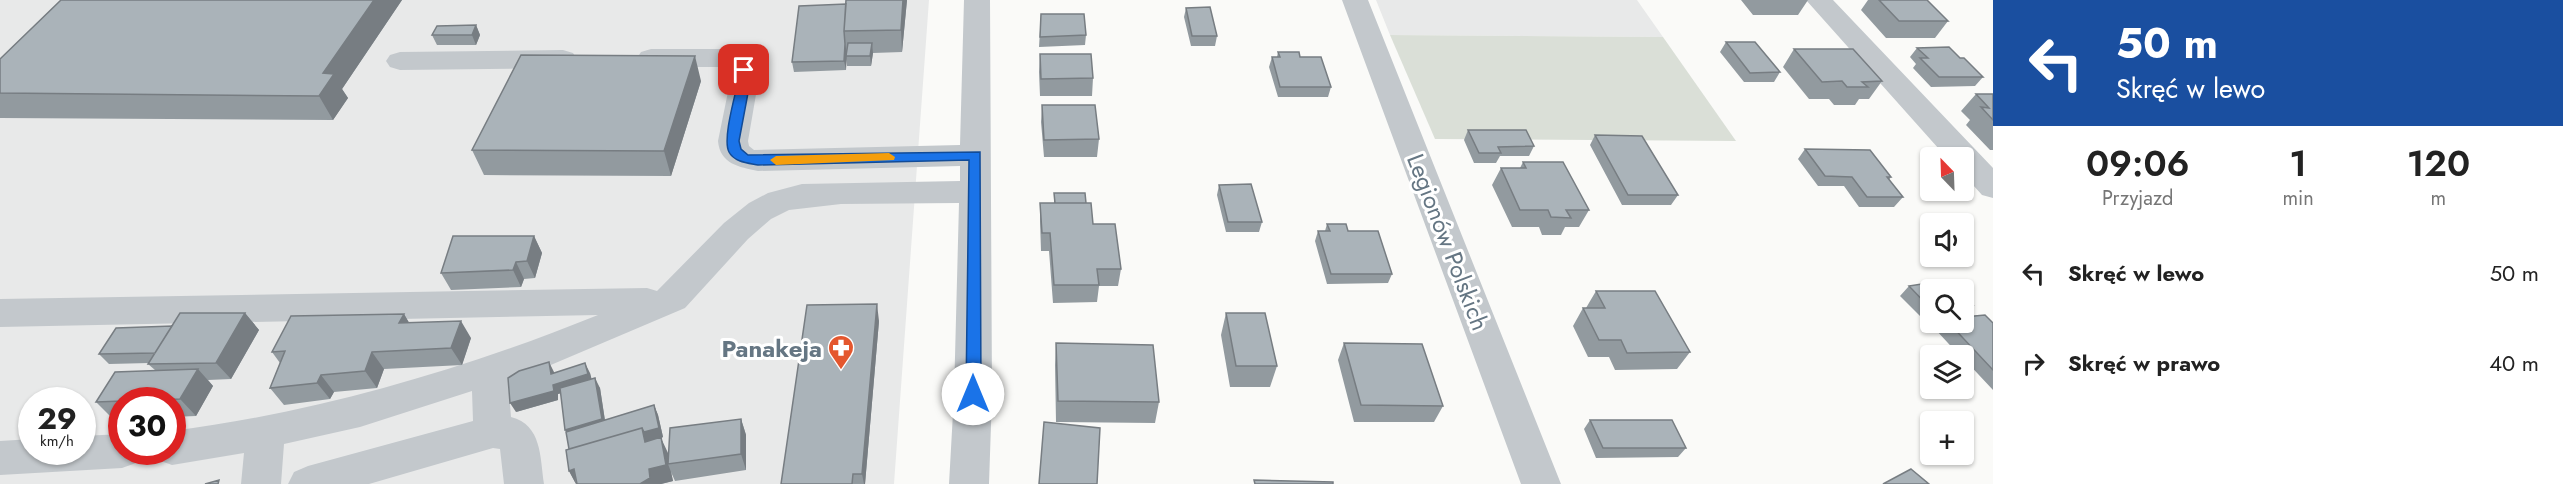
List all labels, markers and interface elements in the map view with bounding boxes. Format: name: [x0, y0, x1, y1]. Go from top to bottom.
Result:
text: 50 m: [2116, 13, 2218, 74]
icon: left: [2017, 24, 2095, 102]
pin: [718, 44, 769, 95]
icon: arrive: [727, 53, 760, 86]
text: Skręć w lewo: [2116, 69, 2265, 108]
text: 09:06: [2086, 137, 2190, 189]
text: 1: [2289, 137, 2307, 189]
text: 120: [2407, 137, 2470, 189]
north arrow: [1920, 147, 1974, 201]
map controls: [1920, 147, 1974, 465]
street label: Legionów Polskich: [1398, 149, 1498, 335]
text: Przyjazd: [2102, 184, 2174, 213]
text: min: [2282, 184, 2314, 213]
text: m: [2431, 184, 2446, 213]
button: sound: [1920, 213, 1974, 267]
icon: left: [2017, 257, 2050, 290]
text: Skręć w lewo: [2068, 257, 2204, 289]
text: 50 m: [2490, 257, 2539, 289]
button: search: [1920, 279, 1974, 333]
place label: Panakeja: [721, 331, 822, 366]
pharmacy icon: Panakeja: [826, 333, 856, 371]
button: layers: [1920, 345, 1974, 399]
icon: right: [2017, 347, 2050, 380]
text: Skręć w prawo: [2068, 347, 2220, 379]
text: 40 m: [2489, 347, 2539, 379]
position arrow: [941, 362, 1005, 426]
speed limit sign: 30: [108, 387, 186, 465]
text: 29: [37, 397, 77, 440]
button: +: [1920, 411, 1974, 465]
text: km/h: [40, 430, 74, 452]

